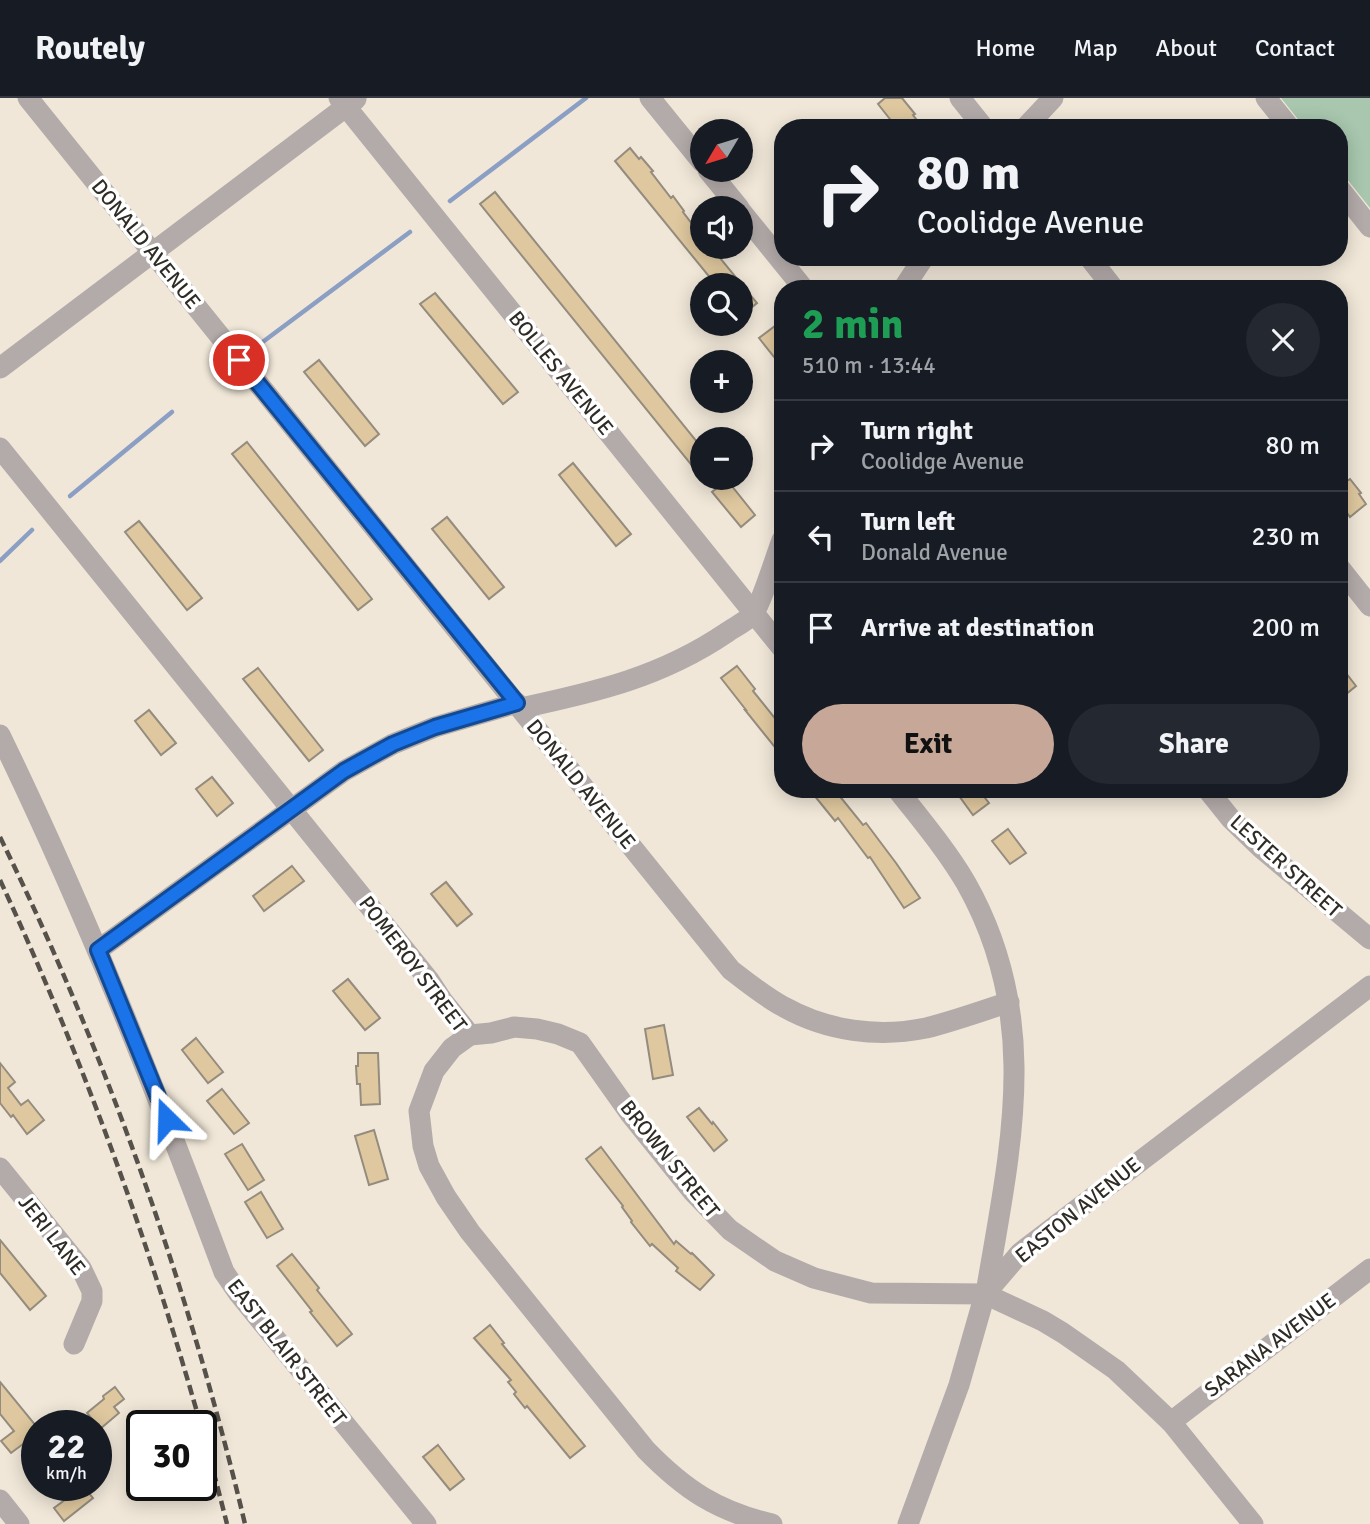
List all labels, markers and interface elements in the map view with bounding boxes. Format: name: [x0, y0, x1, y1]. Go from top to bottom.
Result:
text: Routely: [35, 28, 145, 69]
text: Home: [975, 33, 1035, 63]
text: Map: [1073, 33, 1118, 63]
text: About: [1156, 33, 1217, 63]
text: Contact: [1255, 33, 1335, 63]
north arrow: [690, 119, 752, 182]
map controls: [690, 119, 753, 490]
text: 80 m: [917, 143, 1020, 203]
icon: right: [802, 147, 893, 238]
street label: DONALD AVENUE: [86, 174, 206, 314]
button: sound: [690, 196, 753, 259]
text: Coolidge Avenue: [917, 203, 1144, 242]
button: search: [690, 273, 753, 336]
text: 2 min: [802, 299, 903, 350]
button: close: [1246, 303, 1320, 377]
street label: BOLLES AVENUE: [503, 306, 619, 440]
pin: [209, 330, 269, 390]
icon: arrive: [220, 341, 258, 379]
button: +: [690, 350, 753, 413]
text: 510 m · 13:44: [802, 351, 936, 380]
text: Turn right: [861, 415, 973, 447]
button: −: [690, 427, 753, 490]
icon: right: [802, 427, 840, 465]
text: 80 m: [1265, 430, 1320, 462]
text: Coolidge Avenue: [861, 447, 1024, 476]
text: Turn left: [861, 506, 955, 538]
icon: left: [802, 518, 840, 556]
text: 230 m: [1251, 521, 1320, 553]
text: Donald Avenue: [861, 538, 1008, 567]
icon: arrive: [802, 609, 840, 647]
text: Arrive at destination: [861, 612, 1094, 644]
text: 200 m: [1251, 612, 1320, 644]
button: Exit: [802, 704, 1054, 784]
button: Share: [1068, 704, 1320, 784]
street label: DONALD AVENUE: [521, 714, 641, 854]
street label: LESTER STREET: [1225, 809, 1348, 923]
street label: POMEROY STREET: [353, 891, 473, 1038]
position arrow: [130, 1082, 204, 1156]
street label: BROWN STREET: [615, 1095, 726, 1224]
street label: EASTON AVENUE: [1010, 1151, 1146, 1269]
street label: JERI LANE: [13, 1190, 91, 1280]
street label: EAST BLAIR STREET: [222, 1274, 353, 1431]
street label: SARANA AVENUE: [1199, 1287, 1341, 1403]
speed limit sign: 30: [126, 1410, 217, 1501]
text: 22: [48, 1425, 85, 1468]
text: km/h: [46, 1462, 87, 1484]

